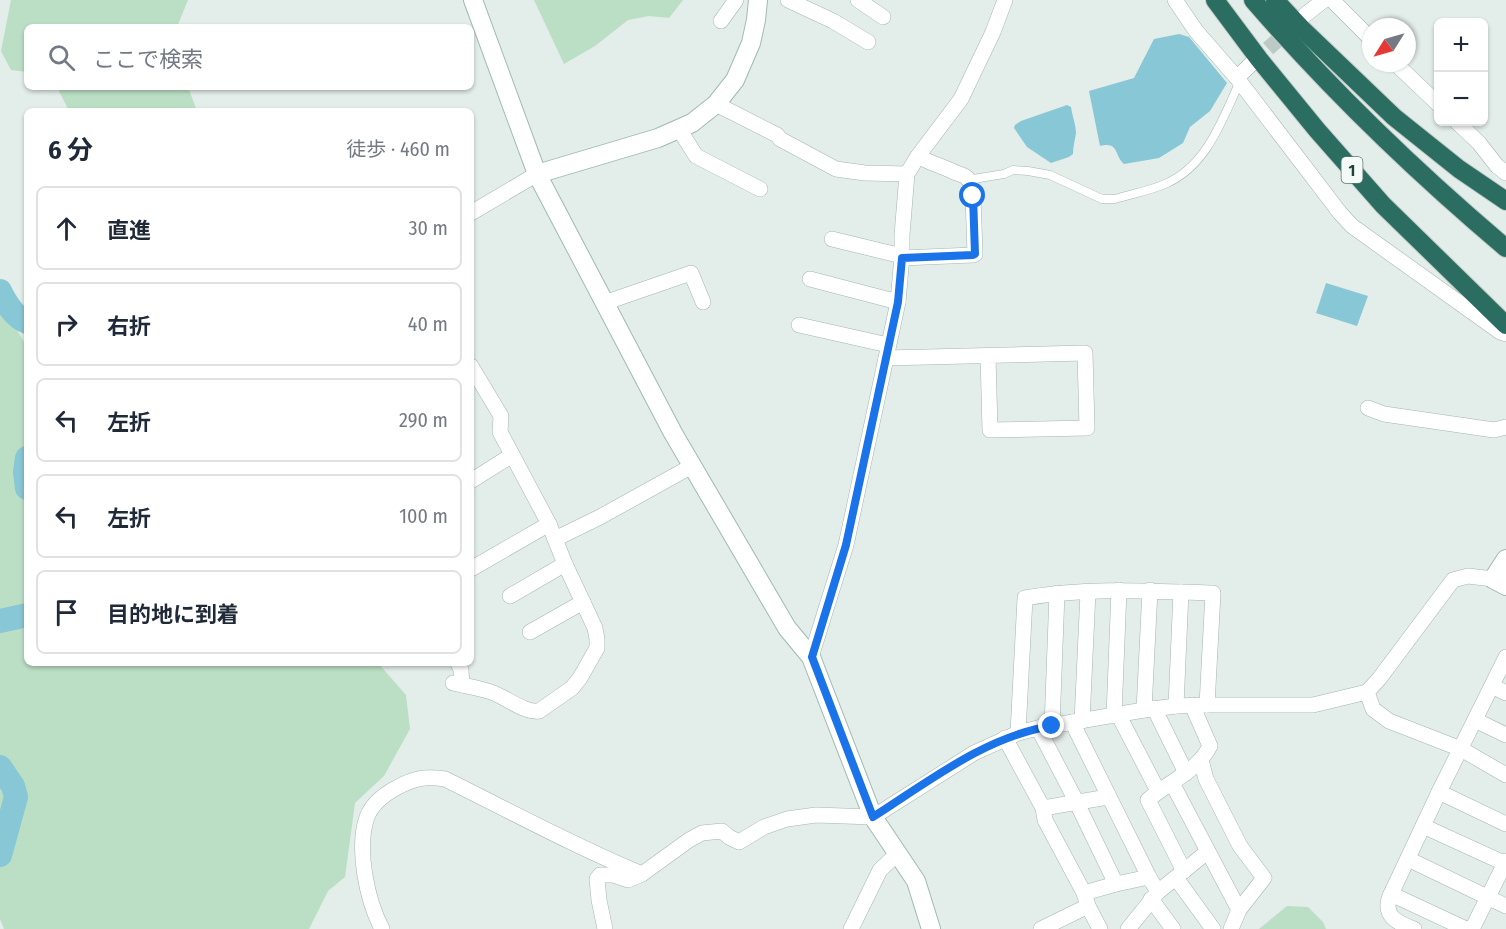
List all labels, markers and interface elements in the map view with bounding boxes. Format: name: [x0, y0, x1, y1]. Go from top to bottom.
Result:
north arrow: [1362, 18, 1416, 72]
map controls: [1434, 18, 1488, 126]
button: +: [1434, 18, 1488, 72]
search box: [24, 24, 474, 90]
icon: search: [45, 41, 78, 74]
text: ここで検索: [93, 46, 203, 73]
button: −: [1434, 72, 1488, 126]
text: 6 分: [48, 135, 93, 166]
text: 徒歩 · 460 m: [346, 137, 450, 161]
road number: 1: [1342, 157, 1362, 183]
route start: [959, 182, 985, 208]
icon: ahead: [50, 212, 83, 245]
text: 30 m: [408, 216, 448, 240]
text: 直進: [107, 217, 151, 244]
icon: right: [50, 308, 83, 341]
text: 40 m: [408, 312, 448, 336]
text: 右折: [107, 313, 151, 340]
icon: left: [50, 404, 83, 437]
text: 290 m: [399, 408, 448, 432]
text: 左折: [107, 409, 151, 436]
icon: left: [50, 500, 83, 533]
text: 100 m: [399, 504, 448, 528]
text: 左折: [107, 505, 151, 532]
icon: arrive: [50, 596, 83, 629]
text: 目的地に到着: [107, 601, 239, 628]
route end: [1038, 712, 1064, 738]

